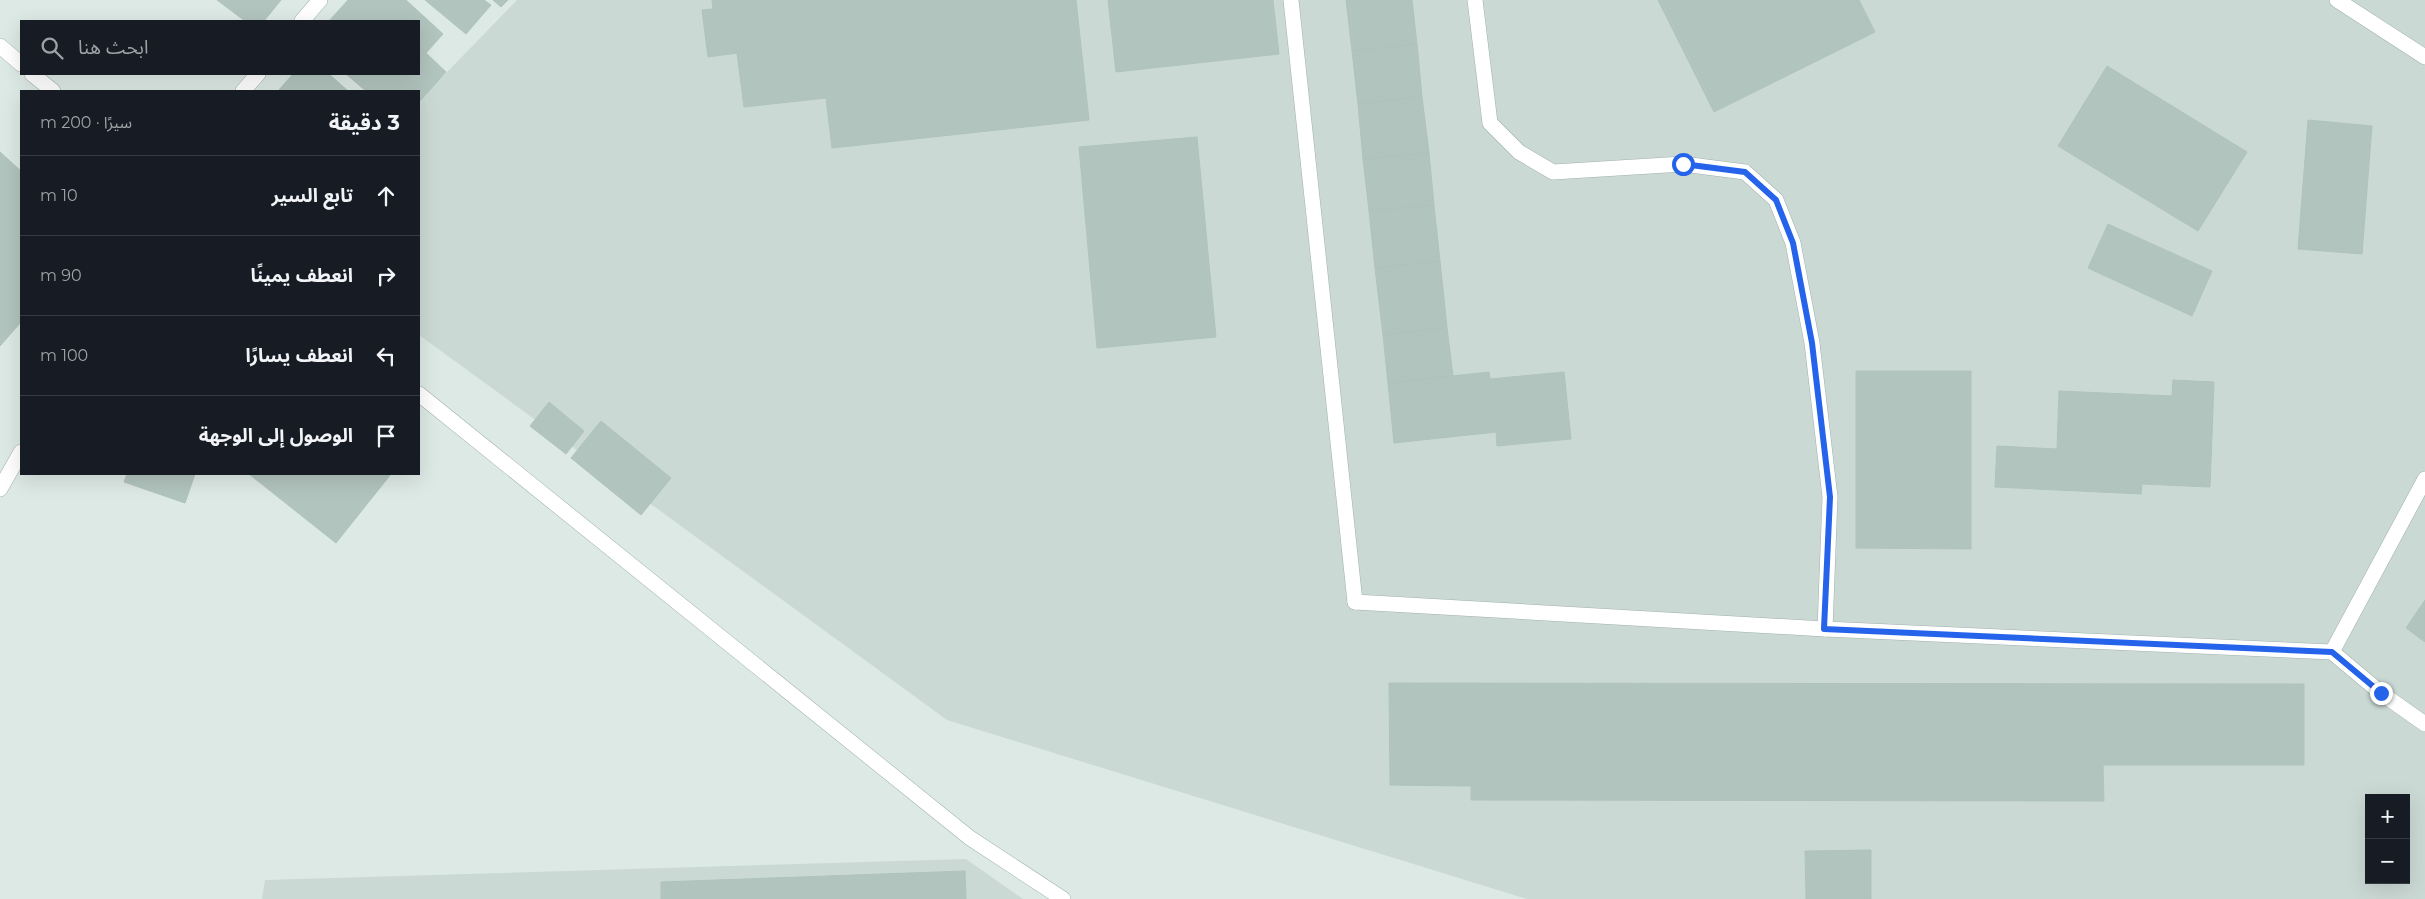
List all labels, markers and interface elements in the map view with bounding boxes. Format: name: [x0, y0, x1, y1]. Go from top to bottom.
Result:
search box: [20, 20, 420, 75]
icon: search: [38, 34, 66, 62]
text: ابحث هنا: [78, 36, 148, 59]
text: 3 دقيقة: [329, 110, 400, 135]
text: سيرًا · 200 m: [40, 113, 132, 132]
route start: [1672, 153, 1695, 176]
icon: ahead: [372, 182, 400, 210]
text: تابع السير: [271, 184, 353, 207]
text: 10 m: [40, 186, 78, 205]
icon: right: [372, 262, 400, 290]
text: انعطف يمينًا: [250, 264, 353, 287]
text: 90 m: [40, 266, 82, 285]
icon: left: [372, 342, 400, 370]
text: انعطف يسارًا: [246, 344, 353, 367]
text: 100 m: [40, 346, 88, 365]
icon: arrive: [372, 422, 400, 450]
text: الوصول إلى الوجهة: [199, 424, 353, 447]
route end: [2370, 682, 2393, 705]
map controls: [2365, 794, 2410, 884]
button: +: [2365, 794, 2410, 839]
button: −: [2365, 839, 2410, 884]

